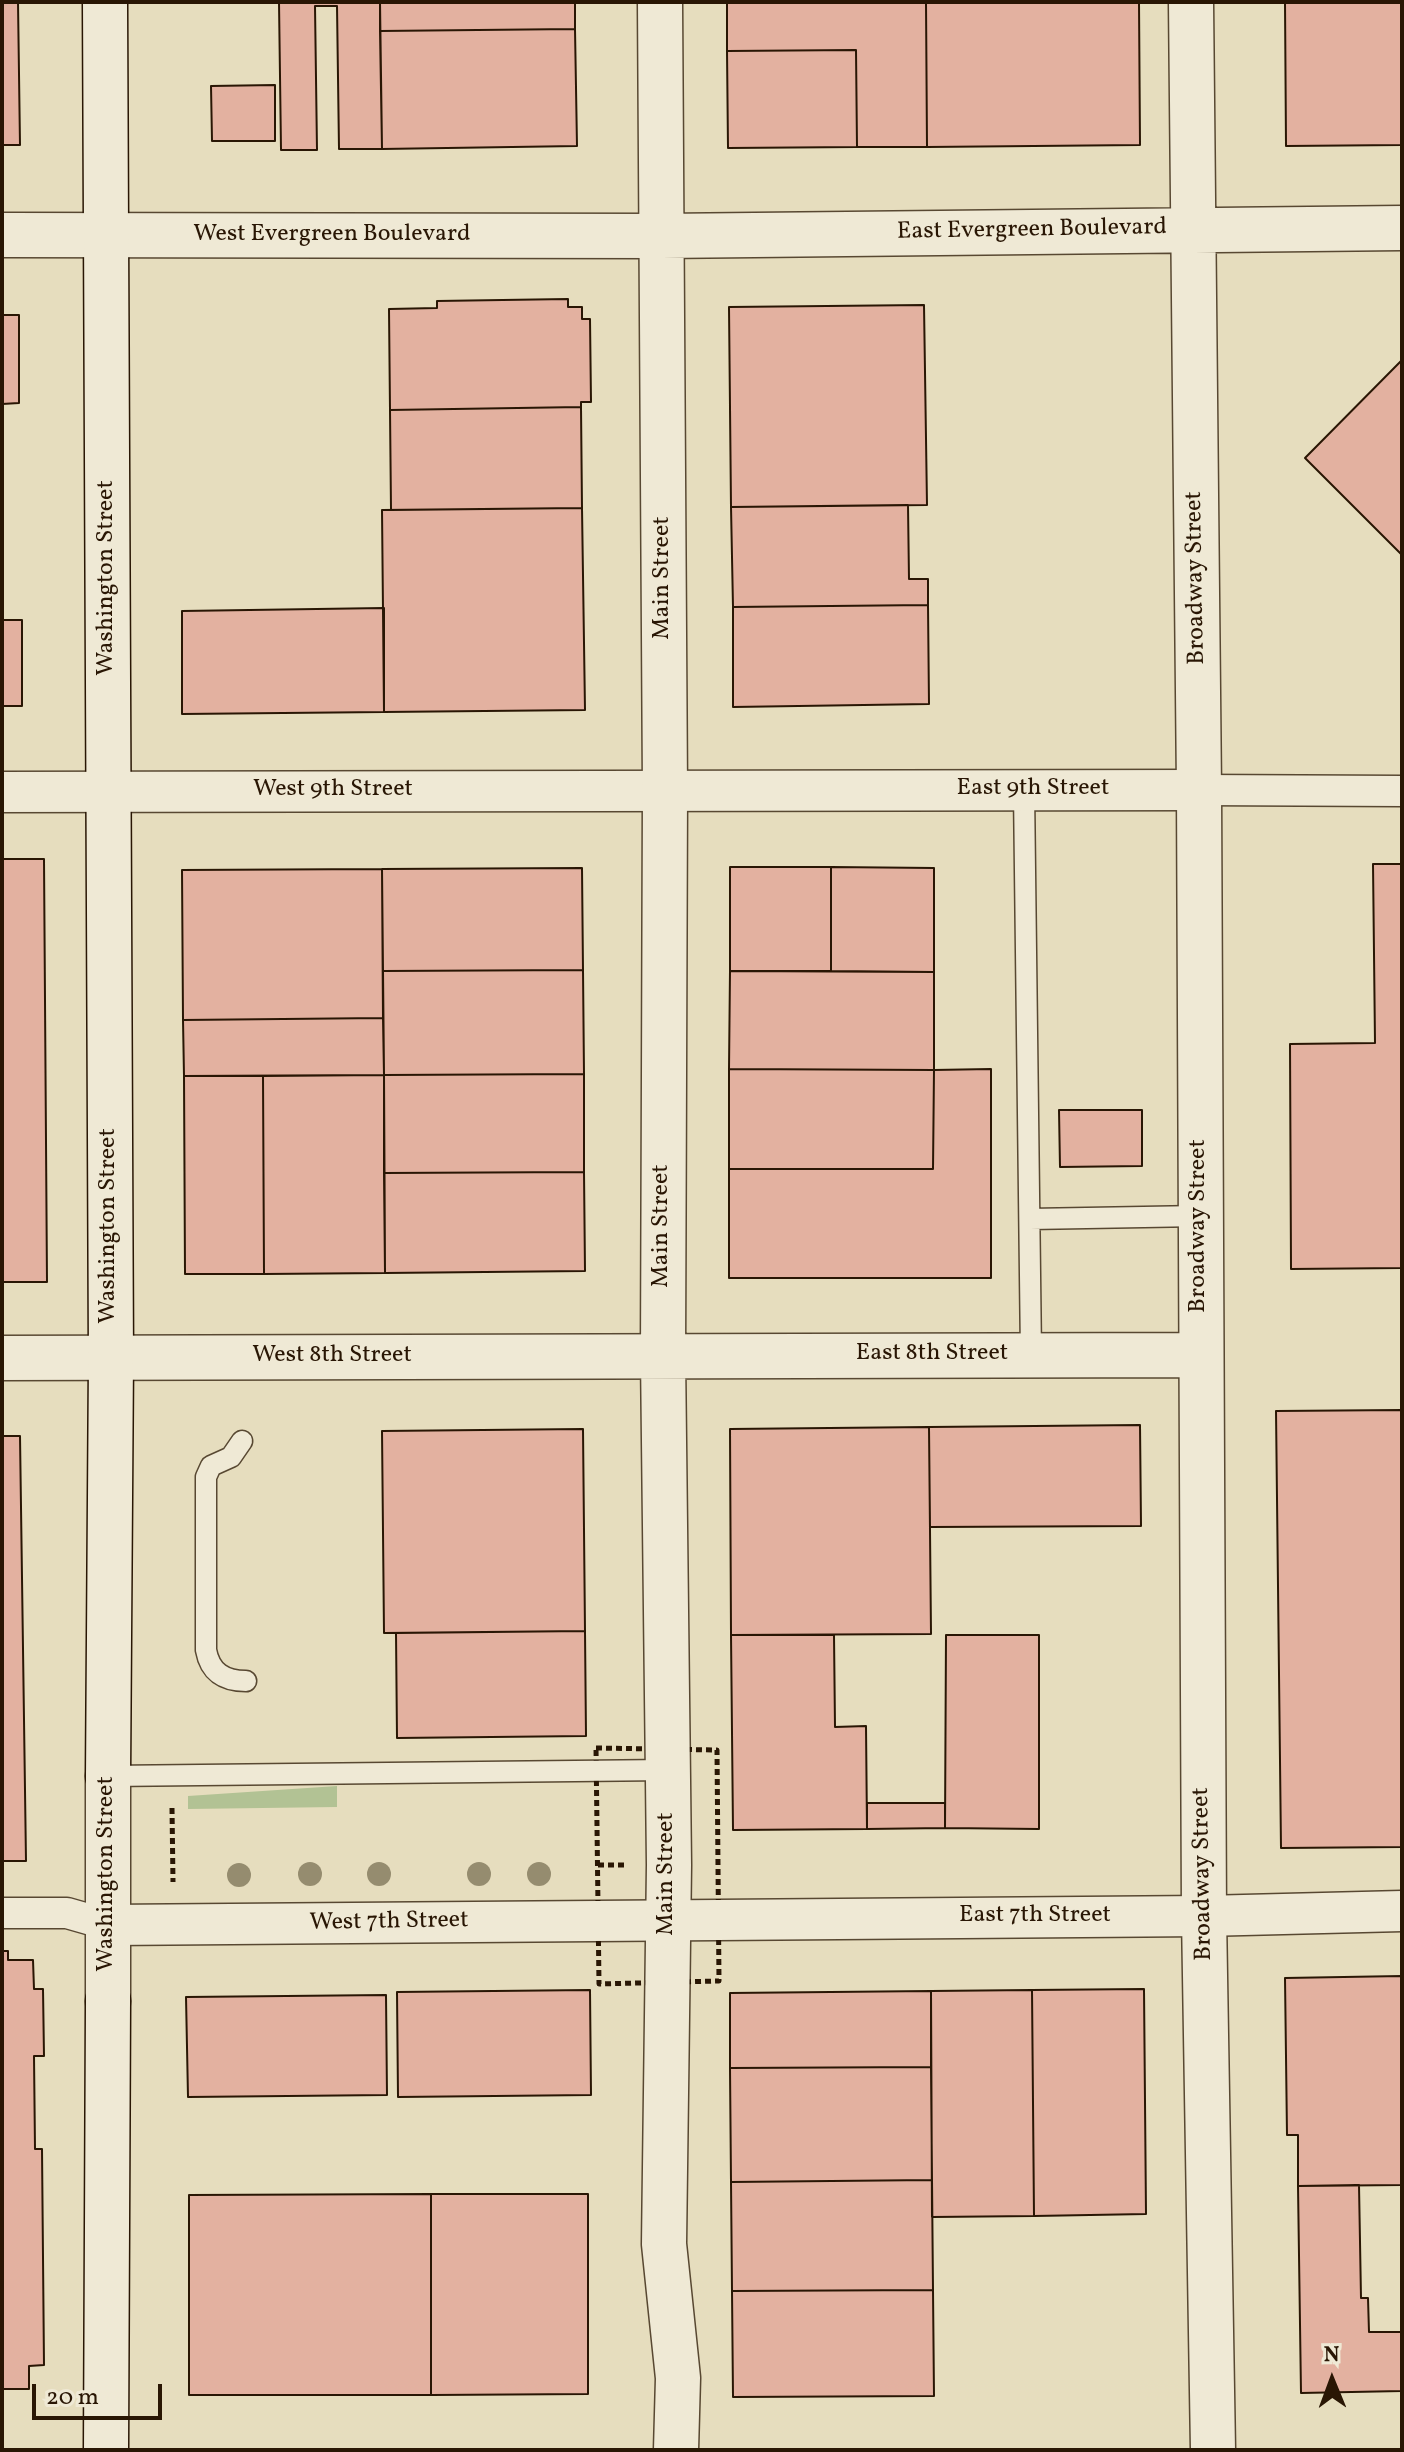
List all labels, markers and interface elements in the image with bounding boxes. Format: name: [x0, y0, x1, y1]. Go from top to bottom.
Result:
street label: East Evergreen Boulevard: [897, 214, 1167, 248]
street label: West Evergreen Boulevard: [193, 222, 471, 250]
street label: Washington Street: [94, 480, 122, 676]
street label: Broadway Street: [1181, 491, 1213, 665]
street label: Main Street: [650, 516, 678, 640]
street label: East 9th Street: [957, 776, 1109, 804]
street label: West 9th Street: [253, 777, 413, 805]
street label: Washington Street: [96, 1128, 124, 1324]
street label: Broadway Street: [1186, 1139, 1214, 1313]
street label: Main Street: [649, 1164, 677, 1288]
street label: East 8th Street: [856, 1341, 1008, 1369]
street label: West 8th Street: [252, 1343, 412, 1371]
street label: Washington Street: [94, 1776, 122, 1972]
street label: Broadway Street: [1188, 1787, 1220, 1961]
street label: Main Street: [654, 1812, 682, 1936]
street label: East 7th Street: [959, 1903, 1111, 1931]
street label: West 7th Street: [309, 1907, 469, 1939]
north arrow: [1292, 2340, 1372, 2420]
text: N: [1323, 2340, 1340, 2371]
scale bar: [36, 2368, 166, 2418]
text: 20 m: [46, 2381, 99, 2415]

